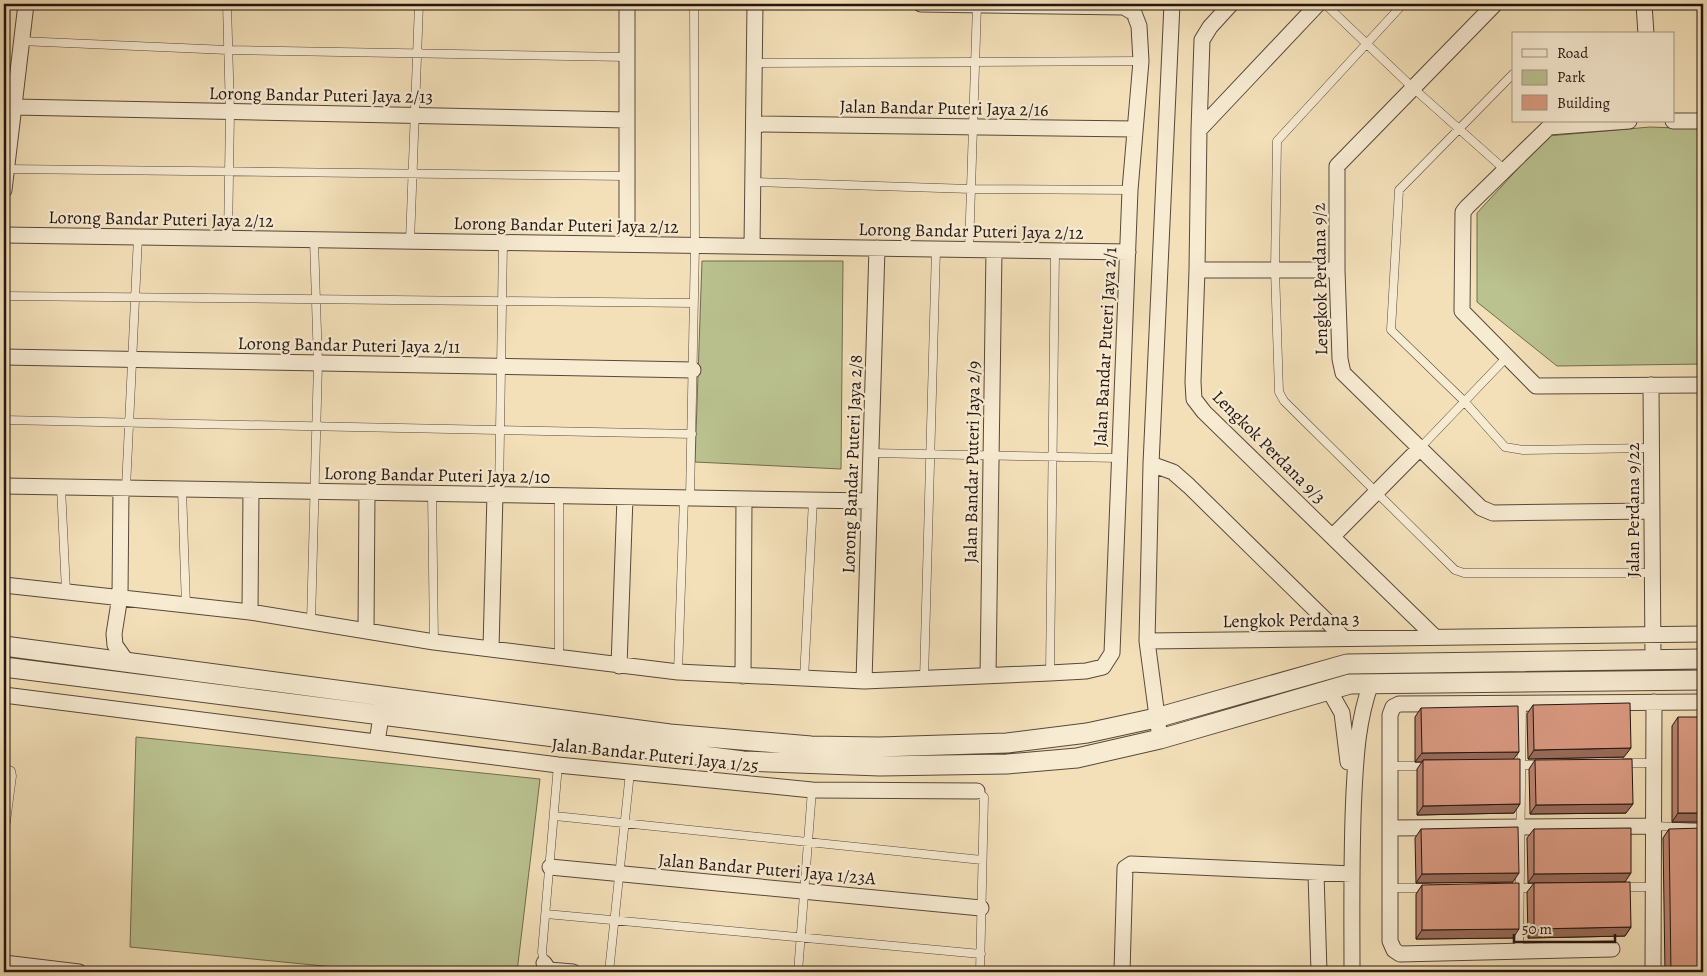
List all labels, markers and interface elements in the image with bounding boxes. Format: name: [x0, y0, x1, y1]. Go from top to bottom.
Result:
legend: [1512, 32, 1674, 122]
text: Road: [1557, 43, 1589, 63]
text: Park: [1557, 67, 1586, 87]
street label: Lorong Bandar Puteri Jaya 2/13: [209, 81, 433, 109]
text: Building: [1557, 93, 1610, 113]
street label: Jalan Bandar Puteri Jaya 2/16: [839, 94, 1049, 122]
street label: Lengkok Perdana 9/2: [1307, 202, 1333, 355]
street label: Lorong Bandar Puteri Jaya 2/12: [48, 205, 274, 233]
street label: Lorong Bandar Puteri Jaya 2/12: [453, 211, 679, 239]
street label: Lorong Bandar Puteri Jaya 2/12: [858, 217, 1084, 245]
street label: Jalan Bandar Puteri Jaya 2/1: [1088, 246, 1122, 448]
street label: Lorong Bandar Puteri Jaya 2/11: [237, 331, 461, 359]
street label: Lorong Bandar Puteri Jaya 2/8: [836, 354, 868, 574]
street label: Jalan Bandar Puteri Jaya 2/9: [958, 361, 986, 563]
street label: Lengkok Perdana 9/3: [1207, 385, 1331, 509]
street label: Jalan Perdana 9/22: [1621, 442, 1645, 577]
street label: Lorong Bandar Puteri Jaya 2/10: [324, 461, 550, 489]
street label: Lengkok Perdana 3: [1222, 607, 1360, 633]
street label: Jalan Bandar Puteri Jaya 1/25: [550, 732, 760, 778]
street label: Jalan Bandar Puteri Jaya 1/23A: [657, 848, 877, 891]
scale bar: [1514, 911, 1616, 943]
text: 50 m: [1522, 919, 1552, 939]

